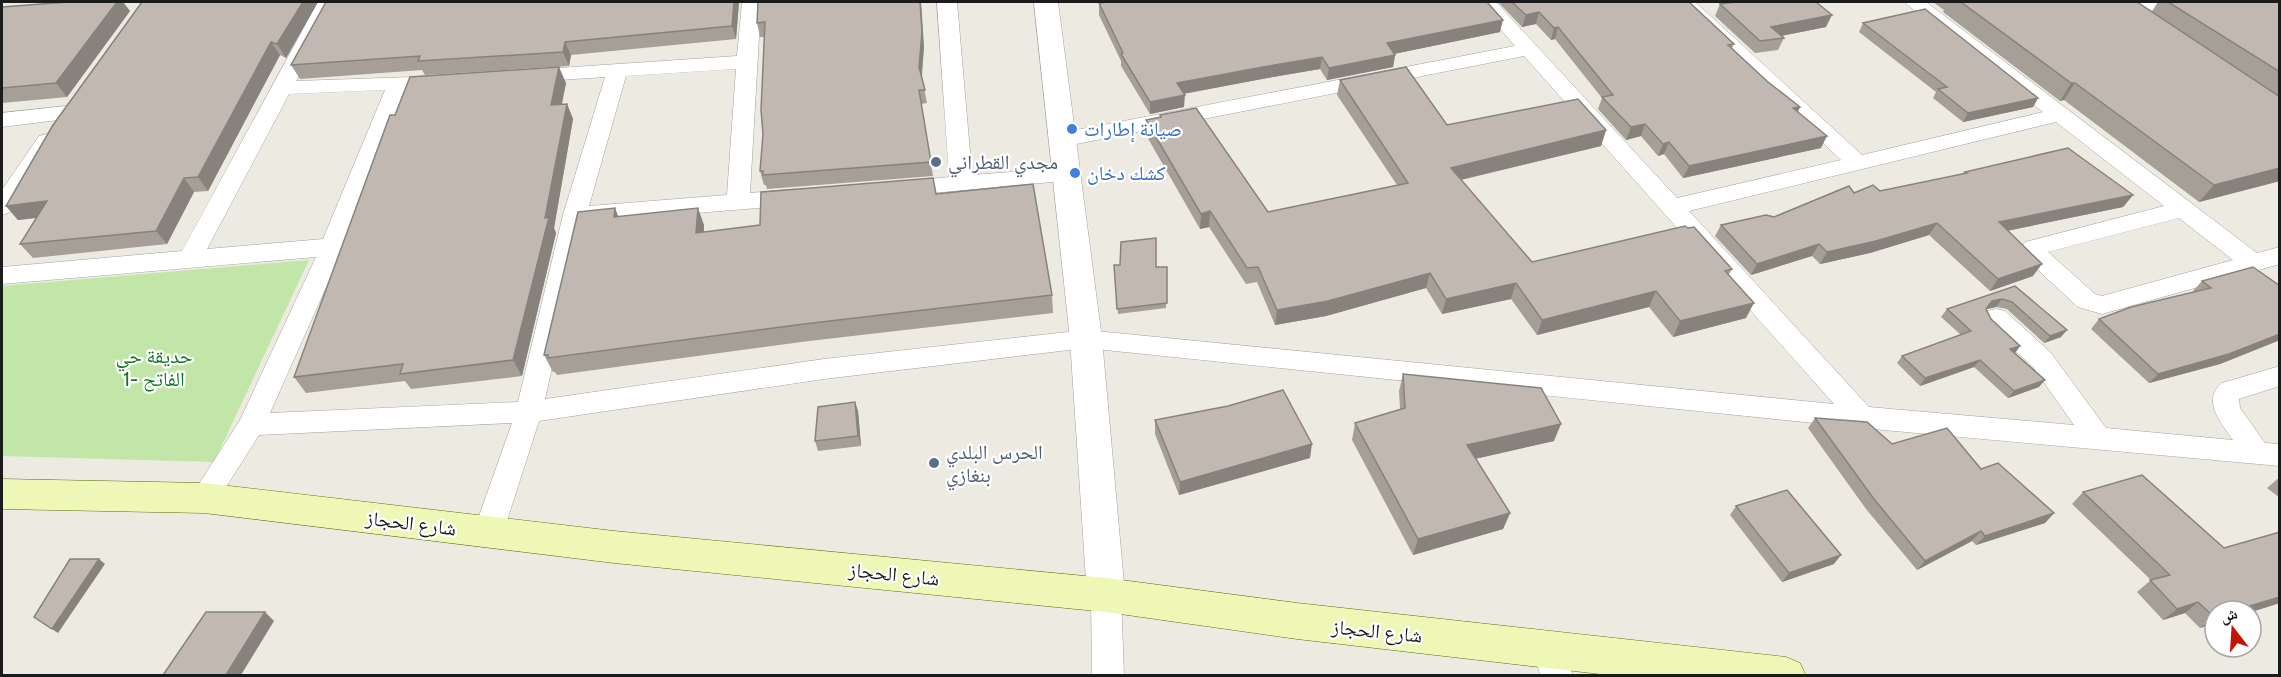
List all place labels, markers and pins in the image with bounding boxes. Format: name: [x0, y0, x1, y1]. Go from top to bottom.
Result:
place label: صيانة إطارات: [1084, 117, 1182, 143]
marker: صيانة إطارات: [1065, 122, 1079, 136]
place label: مجدي القطراني: [948, 150, 1058, 178]
marker: مجدي القطراني: [929, 155, 943, 169]
place label: كشك دخان: [1087, 161, 1166, 185]
marker: كشك دخان: [1068, 166, 1082, 180]
place label: الحرس البلدي بنغازي: [946, 440, 1043, 491]
marker: الحرس البلدي بنغازي: [927, 456, 941, 470]

